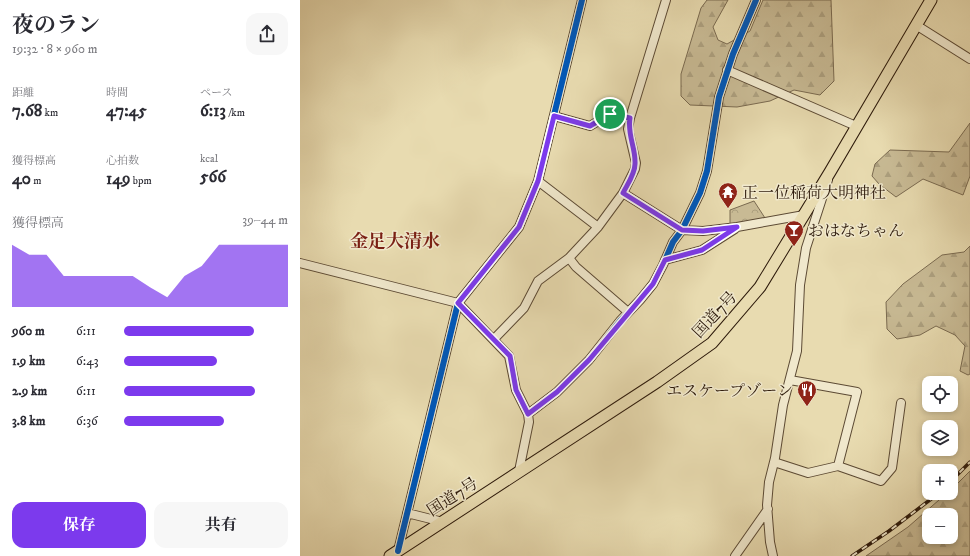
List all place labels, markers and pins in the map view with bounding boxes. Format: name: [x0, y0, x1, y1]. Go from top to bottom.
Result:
pin: [593, 97, 627, 131]
temple icon: 正一位稲荷大明神社: [717, 181, 739, 209]
place label: 正一位稲荷大明神社: [742, 183, 886, 203]
bar icon: おはなちゃん: [783, 219, 805, 247]
place label: おはなちゃん: [808, 221, 904, 241]
restaurant icon: エスケープゾーン: [796, 379, 818, 407]
place label: エスケープゾーン: [666, 381, 793, 401]

